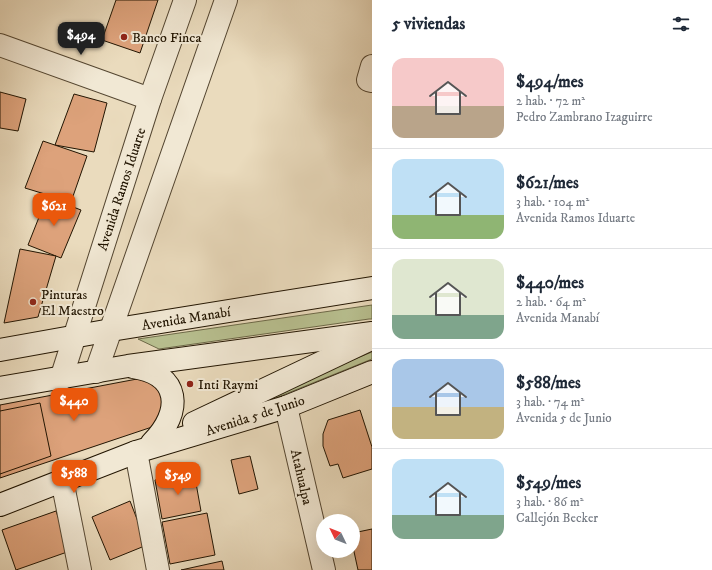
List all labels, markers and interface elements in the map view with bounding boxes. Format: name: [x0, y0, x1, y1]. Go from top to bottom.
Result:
text: 5 viviendas: [392, 13, 465, 35]
icon: filters: [670, 13, 692, 35]
pin: $494: [57, 22, 105, 56]
text: $494: [67, 27, 95, 43]
place label: Banco Finca: [132, 29, 201, 47]
marker: Banco Finca: [119, 32, 129, 42]
text: $494/mes: [516, 71, 583, 93]
icon: home: [424, 74, 472, 122]
text: 2 hab. · 72 m²: [516, 93, 585, 109]
text: Pedro Zambrano Izaguirre: [516, 109, 653, 125]
street label: Avenida Ramos Iduarte: [94, 125, 150, 253]
text: $621/mes: [516, 172, 579, 194]
icon: home: [424, 175, 472, 223]
pin: $621: [30, 193, 78, 227]
text: 3 hab. · 104 m²: [516, 194, 589, 210]
text: $621: [41, 198, 67, 214]
text: Avenida Ramos Iduarte: [516, 210, 635, 226]
text: $440/mes: [516, 272, 584, 294]
icon: home: [424, 275, 472, 323]
place label: Pinturas El Maestro: [41, 286, 104, 320]
text: 2 hab. · 64 m²: [516, 294, 586, 310]
marker: Pinturas El Maestro: [28, 297, 38, 307]
street label: Avenida Manabí: [141, 303, 233, 335]
text: Avenida Manabí: [516, 310, 599, 326]
text: $588/mes: [516, 372, 581, 394]
icon: home: [424, 375, 472, 423]
place label: Inti Raymi: [198, 376, 258, 394]
marker: Inti Raymi: [185, 379, 195, 389]
pin: $440: [50, 388, 98, 422]
street label: Avenida 5 de Junio: [204, 391, 307, 440]
text: $440: [59, 393, 89, 409]
text: 3 hab. · 74 m²: [516, 394, 584, 410]
text: Avenida 5 de Junio: [516, 410, 612, 426]
street label: Atahualpa: [286, 448, 316, 507]
pin: $588: [50, 460, 98, 494]
pin: $549: [154, 462, 202, 496]
text: $588: [61, 465, 87, 481]
text: $549: [165, 467, 191, 483]
text: $549/mes: [516, 472, 581, 494]
icon: home: [424, 475, 472, 523]
text: 3 hab. · 86 m²: [516, 494, 584, 510]
text: Callejón Becker: [516, 510, 598, 526]
north arrow: [316, 514, 360, 558]
map controls: [316, 514, 360, 558]

